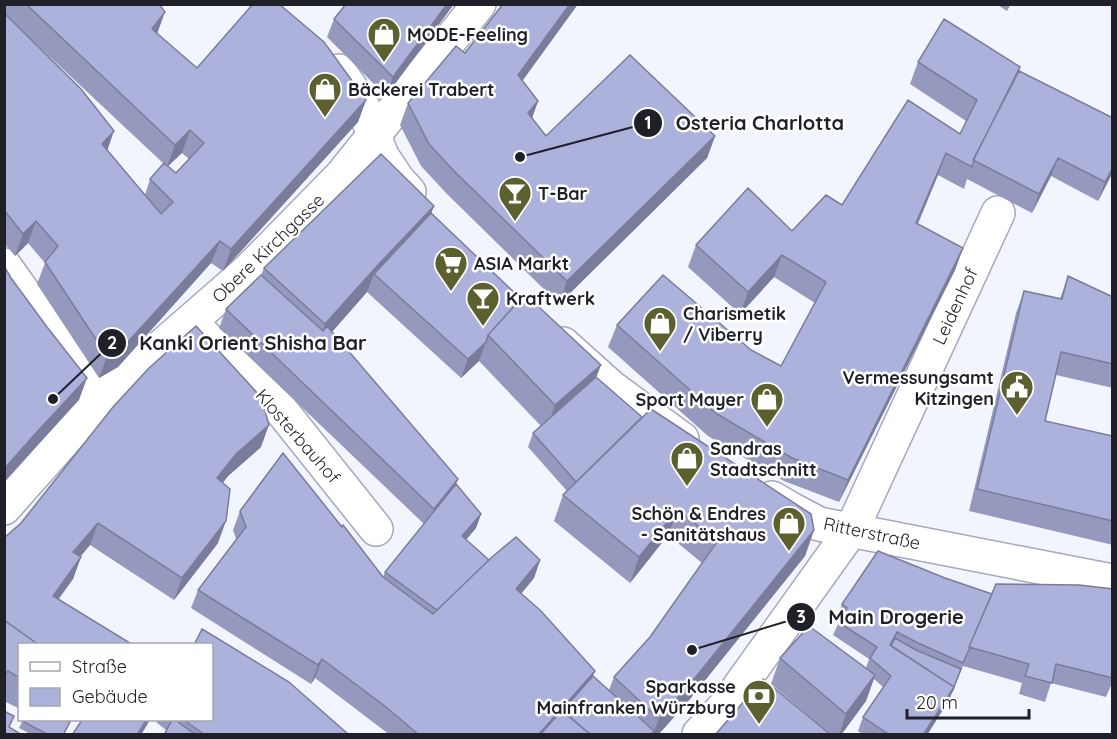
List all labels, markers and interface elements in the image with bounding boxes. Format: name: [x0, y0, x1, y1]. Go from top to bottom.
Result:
shop icon: MODE-Feeling: [366, 16, 402, 63]
place label: MODE-Feeling: [407, 23, 528, 46]
shop icon: Bäckerei Trabert: [307, 71, 343, 118]
place label: Bäckerei Trabert: [348, 78, 494, 101]
callout: Osteria Charlotta: [633, 104, 856, 142]
text: Osteria Charlotta: [676, 110, 844, 135]
text: 1: [644, 111, 652, 134]
bar icon: T-Bar: [497, 175, 533, 222]
place label: T-Bar: [538, 182, 587, 205]
street label: Obere Kirchgasse: [207, 188, 329, 308]
supermarket icon: ASIA Markt: [433, 245, 469, 292]
place label: ASIA Markt: [474, 252, 569, 275]
street label: Leidenhof: [927, 263, 983, 348]
bar icon: Kraftwerk: [465, 280, 501, 327]
place label: Kraftwerk: [506, 287, 595, 310]
place label: Charismetik / Viberry: [683, 302, 786, 346]
shop icon: Charismetik / Viberry: [642, 305, 678, 352]
callout: Kanki Orient Shisha Bar: [97, 324, 378, 362]
text: Kanki Orient Shisha Bar: [139, 330, 367, 355]
text: 2: [107, 331, 117, 354]
place label: Vermessungsamt Kitzingen: [843, 366, 994, 410]
public building icon: Vermessungsamt Kitzingen: [999, 369, 1035, 416]
shop icon: Sport Mayer: [749, 381, 785, 428]
street label: Klosterbauhof: [251, 384, 346, 488]
place label: Sport Mayer: [636, 388, 744, 411]
place label: Sandras Stadtschnitt: [710, 437, 817, 481]
shop icon: Sandras Stadtschnitt: [669, 440, 705, 487]
place label: Schön & Endres - Sanitätshaus: [632, 502, 766, 546]
shop icon: Schön & Endres - Sanitätshaus: [771, 505, 807, 552]
street label: Ritterstraße: [821, 512, 923, 554]
callout: Main Drogerie: [786, 598, 976, 636]
text: Main Drogerie: [828, 604, 964, 629]
text: 3: [796, 605, 806, 628]
legend: [18, 643, 213, 721]
text: Straße: [72, 655, 127, 678]
place label: Sparkasse Mainfranken Würzburg: [536, 675, 736, 719]
bank icon: Sparkasse Mainfranken Würzburg: [741, 678, 777, 725]
scale bar: [907, 682, 1028, 720]
text: Gebäude: [72, 685, 148, 708]
text: 20 m: [916, 691, 958, 714]

